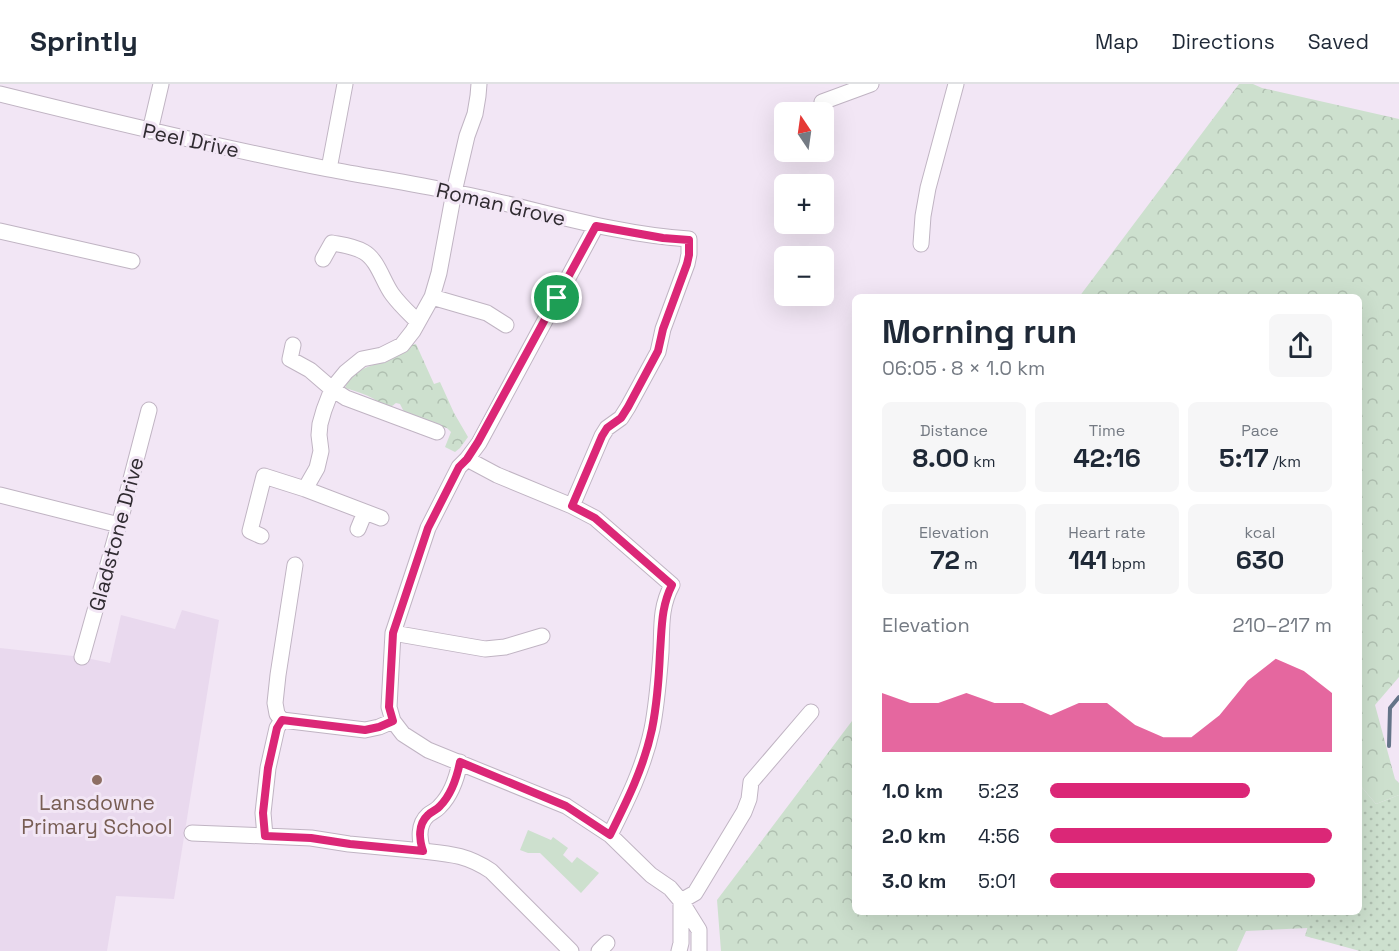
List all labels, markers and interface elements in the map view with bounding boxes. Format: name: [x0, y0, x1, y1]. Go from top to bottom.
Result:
text: Sprintly: [30, 23, 138, 59]
text: Map: [1095, 28, 1139, 55]
text: Directions: [1172, 28, 1275, 55]
text: Saved: [1308, 28, 1369, 55]
north arrow: [774, 102, 834, 162]
map controls: [774, 102, 834, 306]
street label: Peel Drive: [140, 117, 242, 163]
button: +: [774, 174, 834, 234]
street label: Roman Grove: [434, 176, 568, 232]
button: −: [774, 246, 834, 306]
pin: [531, 272, 582, 323]
icon: arrive: [540, 281, 573, 314]
text: Morning run: [882, 311, 1077, 353]
button: share: [1269, 314, 1332, 377]
text: 06:05 · 8 × 1.0 km: [882, 355, 1045, 381]
text: Distance: [920, 420, 988, 441]
text: Time: [1089, 420, 1125, 441]
text: Pace: [1241, 420, 1279, 441]
text: 8.00: [912, 441, 969, 475]
text: 42:16: [1073, 441, 1141, 475]
text: 5:17: [1219, 441, 1269, 475]
text: km: [969, 451, 996, 472]
text: /km: [1269, 451, 1301, 472]
street label: Gladstone Drive: [82, 454, 150, 614]
text: Elevation: [919, 522, 989, 543]
text: Heart rate: [1068, 522, 1146, 543]
text: kcal: [1245, 522, 1275, 543]
text: 72: [930, 543, 960, 577]
text: 141: [1068, 543, 1107, 577]
text: 630: [1236, 543, 1284, 577]
text: m: [960, 553, 978, 574]
text: bpm: [1107, 553, 1146, 574]
text: Elevation: [882, 612, 970, 638]
text: 210–217 m: [1233, 612, 1332, 638]
marker: Lansdowne Primary School: [90, 773, 104, 787]
text: 1.0 km: [882, 778, 943, 804]
text: 5:23: [978, 778, 1019, 804]
place label: Lansdowne Primary School: [21, 789, 173, 840]
text: 2.0 km: [882, 823, 946, 849]
text: 4:56: [978, 823, 1020, 849]
text: 3.0 km: [882, 868, 946, 894]
text: 5:01: [978, 868, 1016, 894]

